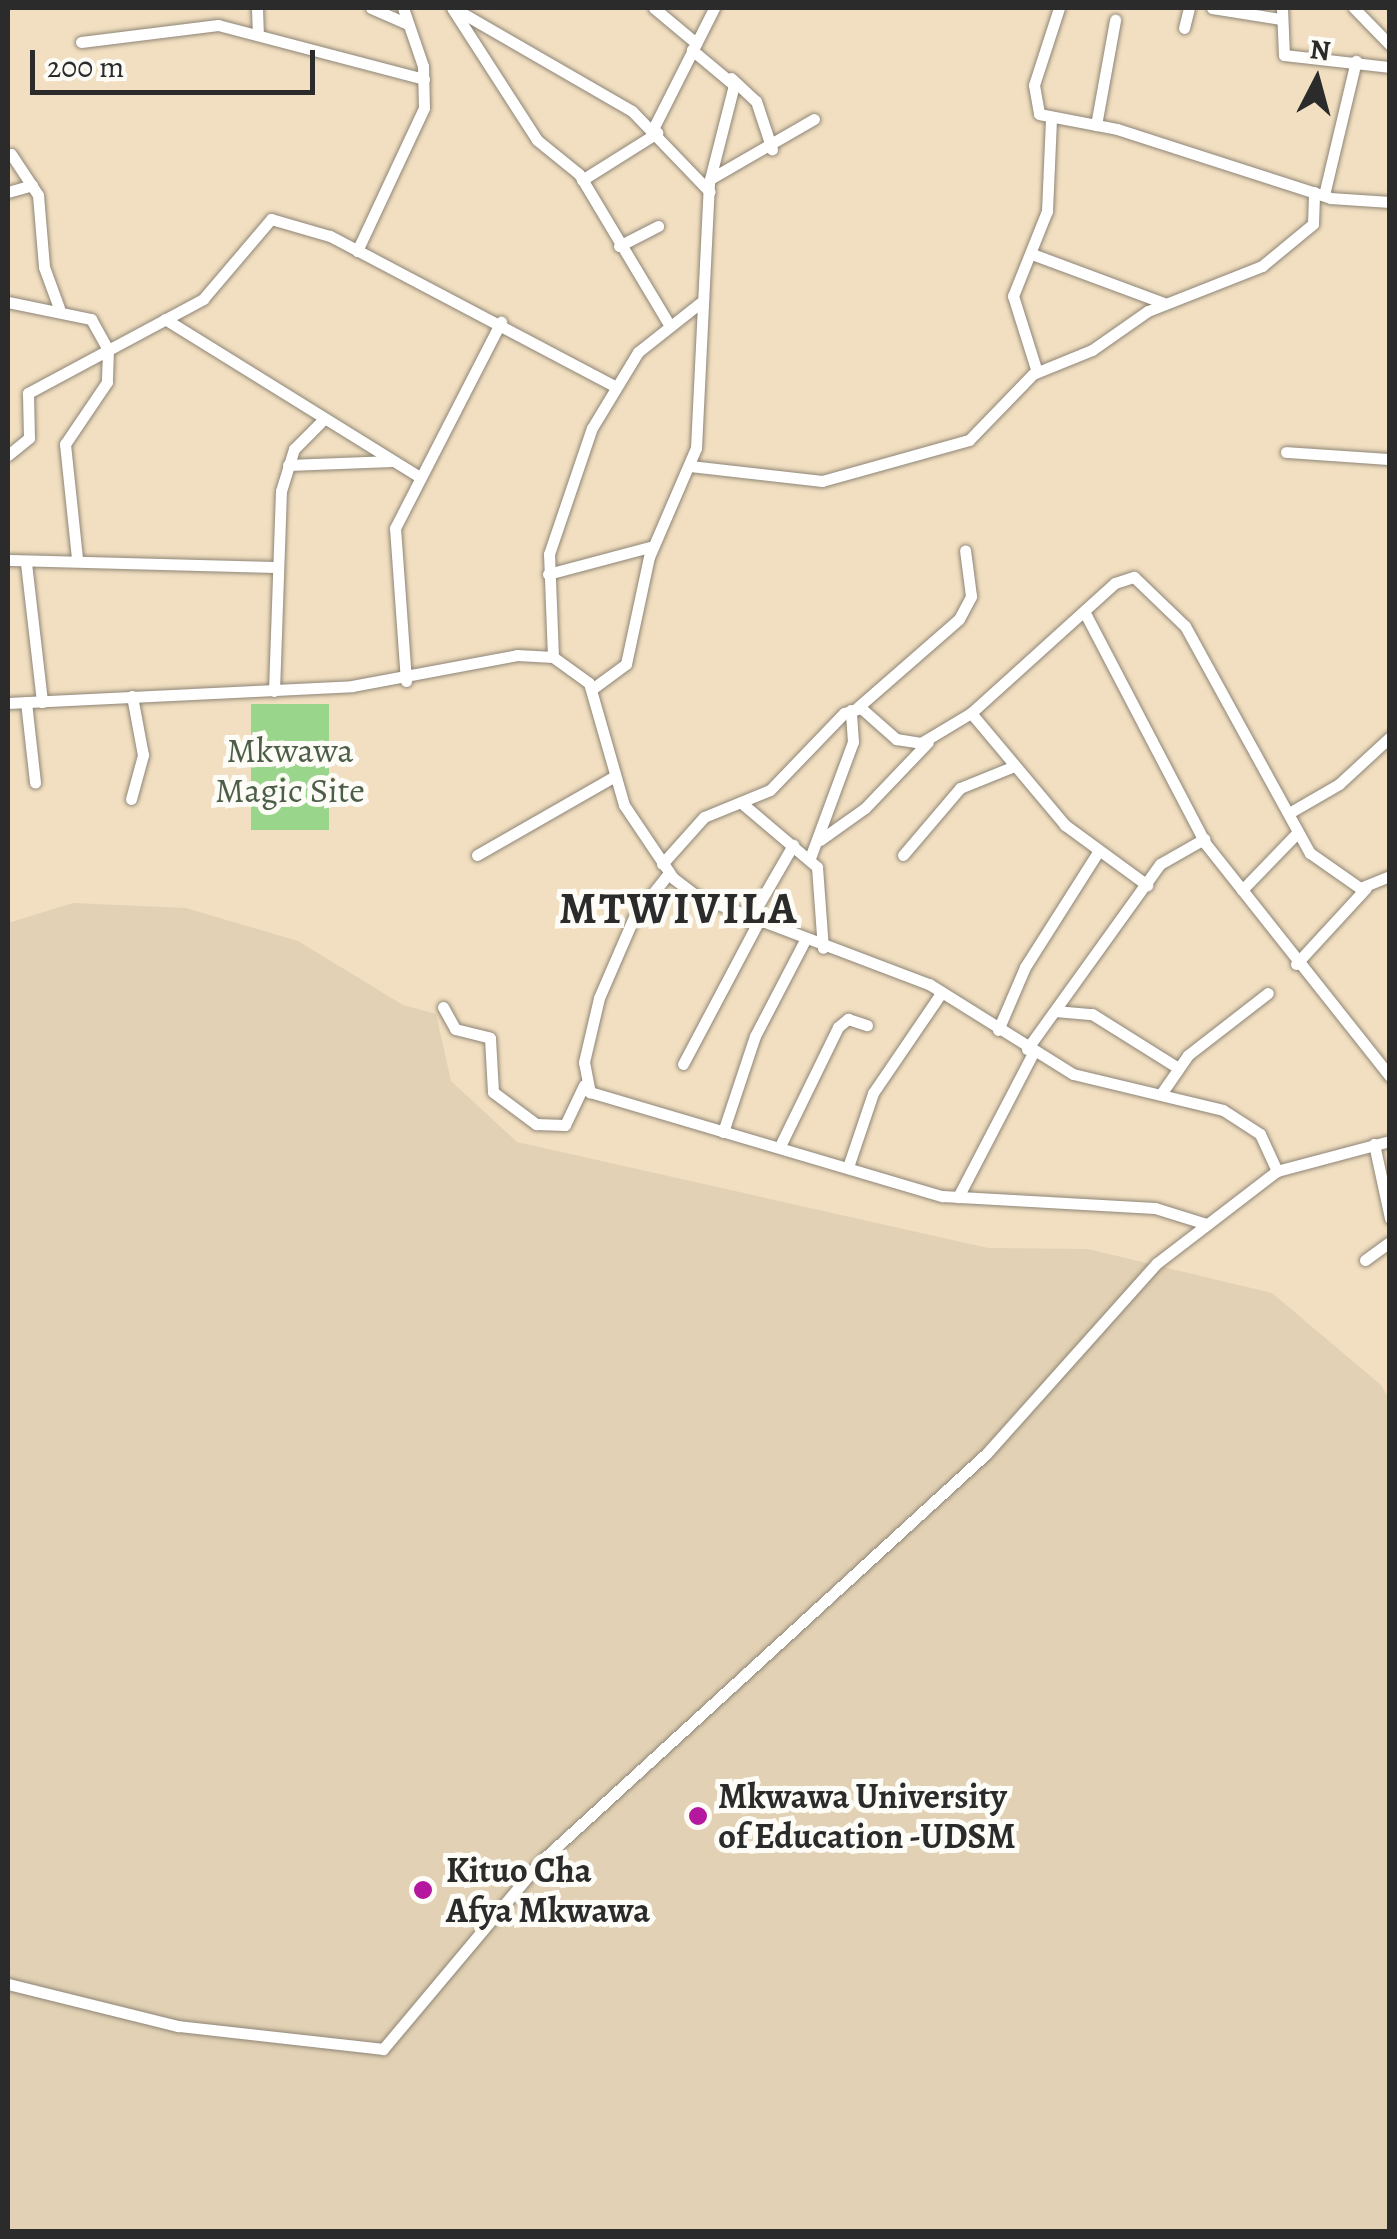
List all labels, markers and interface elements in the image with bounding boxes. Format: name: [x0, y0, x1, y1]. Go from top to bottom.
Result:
scale bar: [35, 30, 320, 92]
north arrow: [1267, 30, 1367, 130]
text: N: [1308, 30, 1332, 70]
text: 200 m: [47, 47, 124, 87]
park label: Mkwawa Magic Site: [215, 729, 365, 811]
district label: MTWIVILA: [559, 882, 799, 936]
place label: Mkwawa University of Education -UDSM: [718, 1775, 1016, 1857]
marker: Mkwawa University of Education -UDSM: [687, 1805, 709, 1827]
place label: Kituo Cha Afya Mkwawa: [446, 1849, 650, 1931]
marker: Kituo Cha Afya Mkwawa: [410, 1877, 436, 1903]

